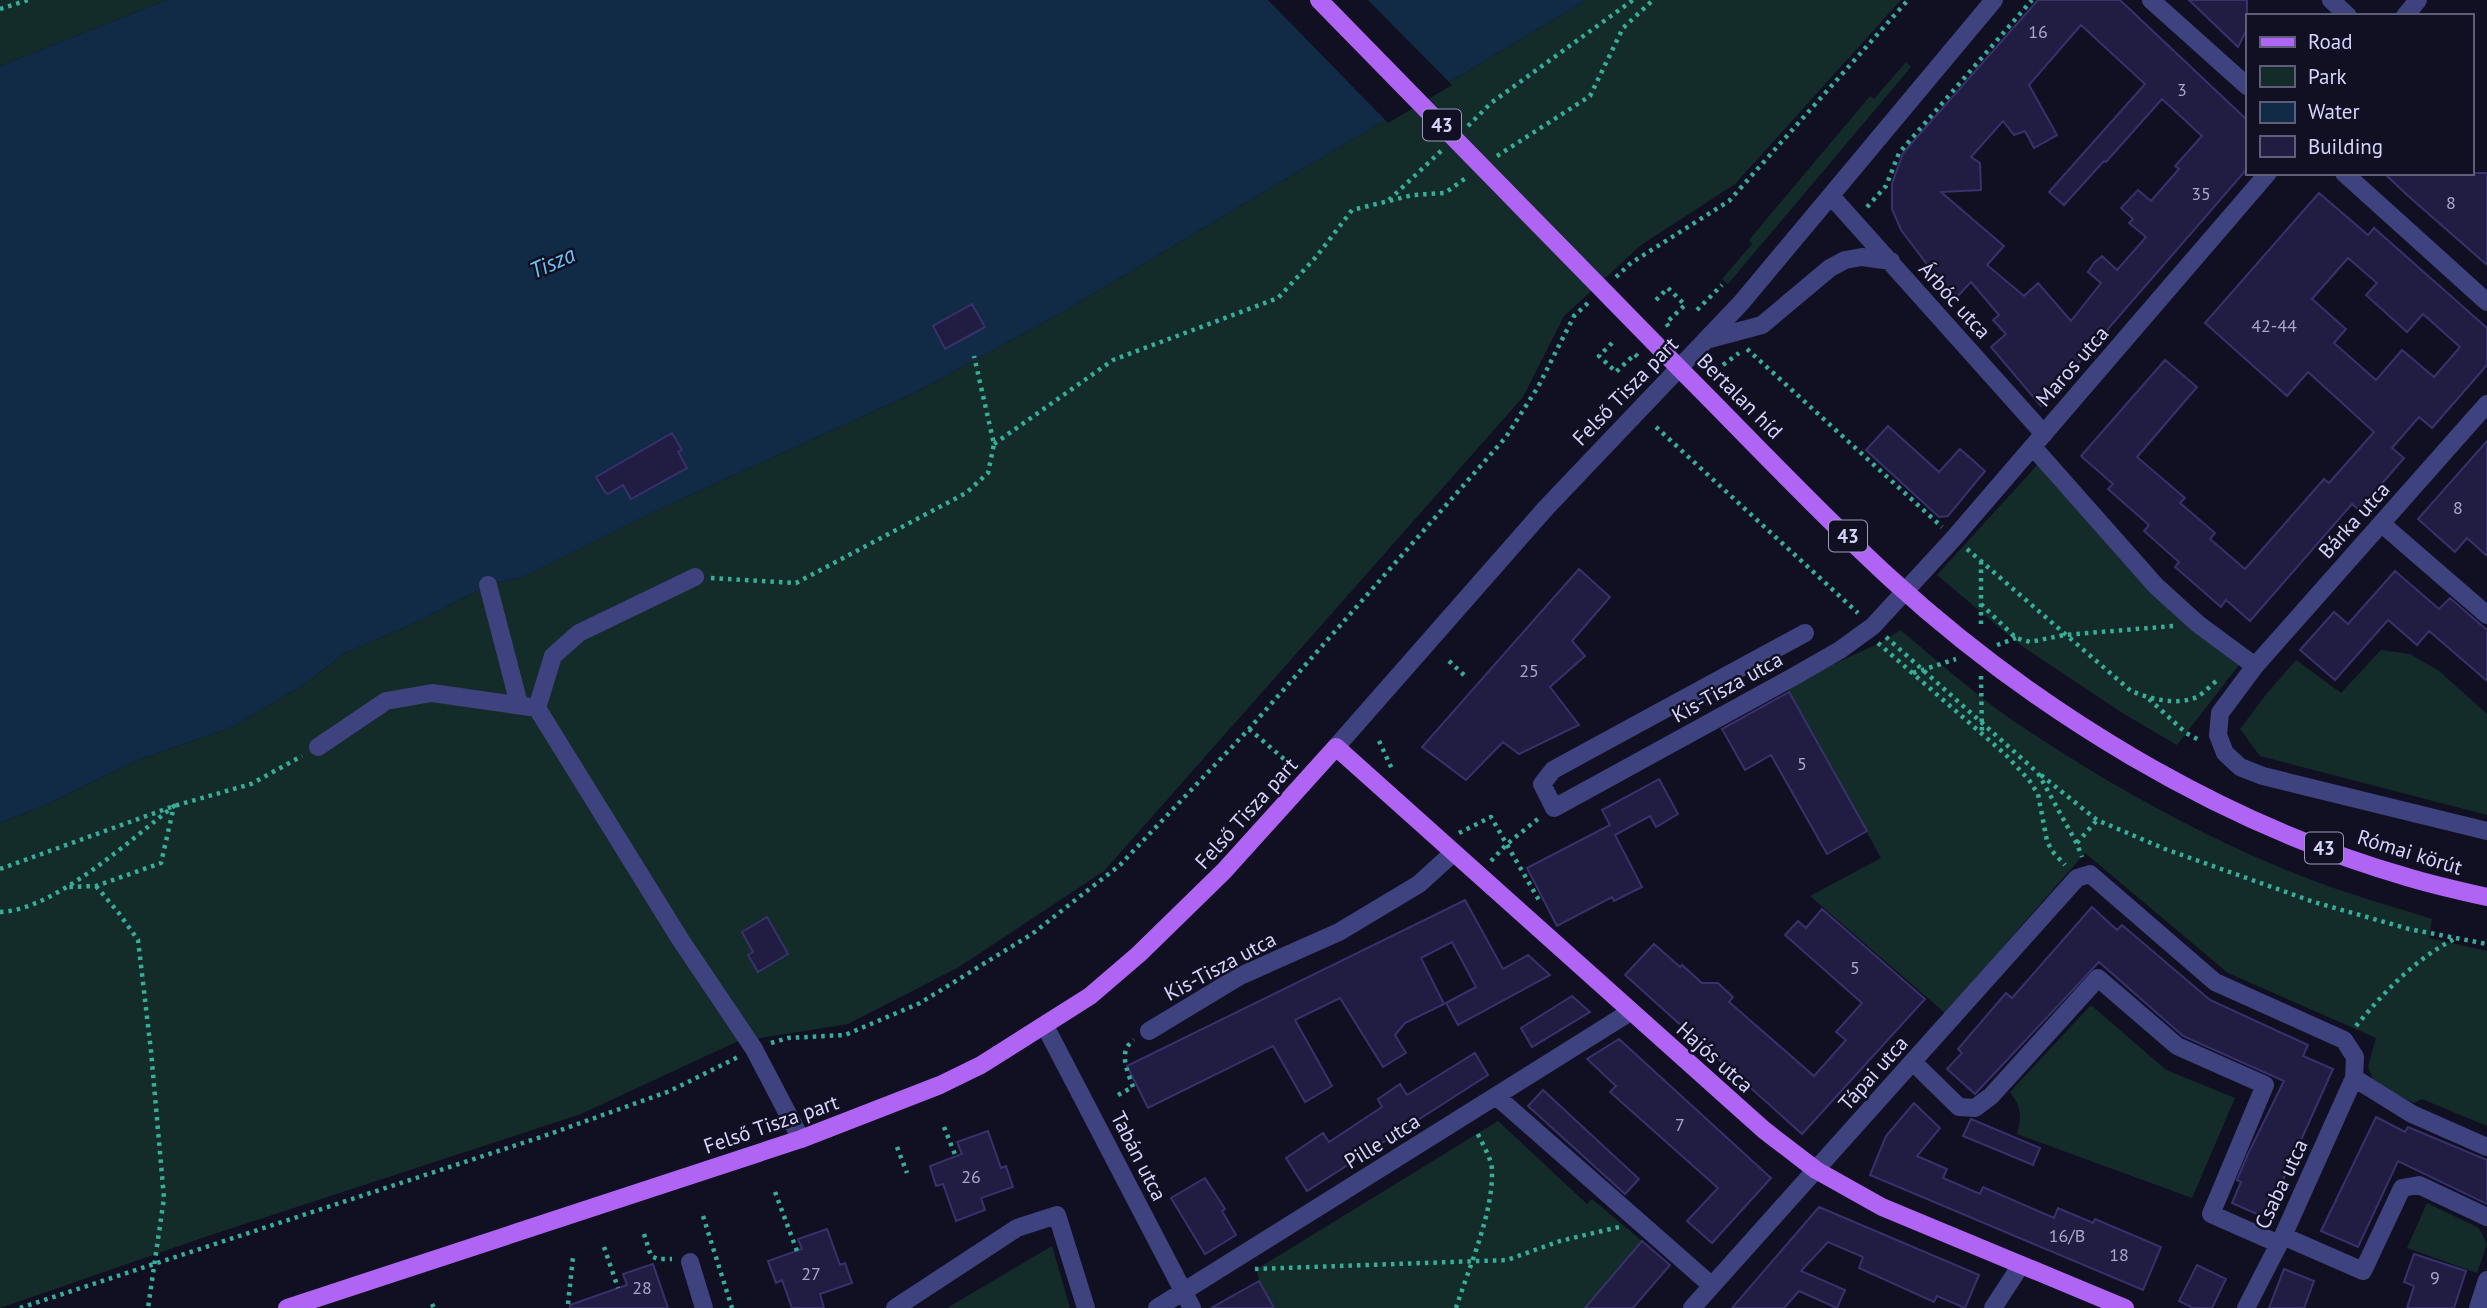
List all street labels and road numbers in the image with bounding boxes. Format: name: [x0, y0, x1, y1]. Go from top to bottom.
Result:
road number: 43: [1423, 110, 1461, 140]
street label: Árbóc utca: [1913, 256, 1997, 344]
street label: Maros utca: [2030, 320, 2114, 412]
street label: Felső Tisza part: [1566, 331, 1684, 451]
street label: Bertalan híd: [1691, 347, 1789, 445]
street label: Bárka utca: [2313, 476, 2395, 564]
road number: 43: [1829, 520, 1867, 552]
street label: Kis-Tisza utca: [1667, 645, 1787, 729]
street label: Felső Tisza part: [1189, 752, 1303, 874]
street label: Római körút: [2354, 823, 2466, 881]
road number: 43: [2305, 832, 2343, 863]
street label: Kis-Tisza utca: [1159, 925, 1281, 1007]
street label: Hajós utca: [1671, 1016, 1759, 1098]
street label: Tápai utca: [1832, 1030, 1914, 1116]
street label: Felső Tisza part: [700, 1088, 842, 1160]
street label: Tabán utca: [1105, 1107, 1173, 1205]
street label: Pille utca: [1339, 1107, 1425, 1175]
street label: Csaba utca: [2248, 1135, 2314, 1233]

